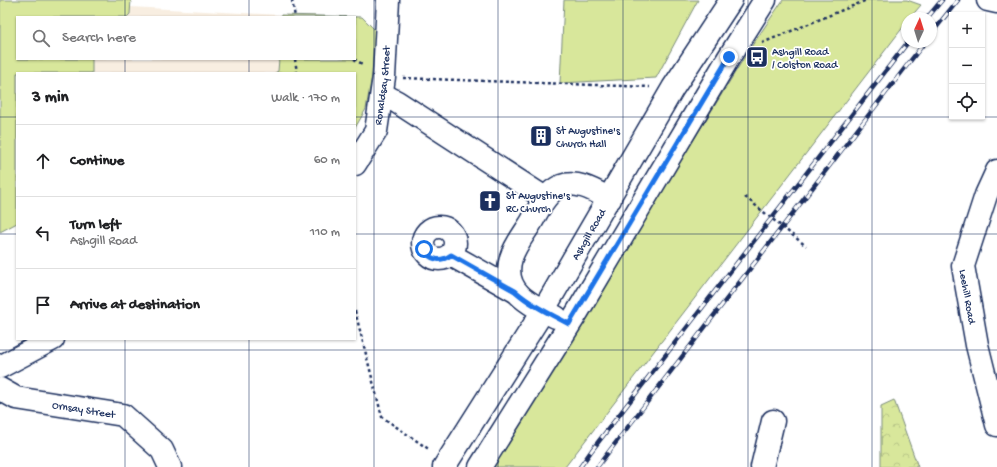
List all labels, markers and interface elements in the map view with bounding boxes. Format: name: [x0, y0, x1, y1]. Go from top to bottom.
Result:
north arrow: [901, 12, 937, 48]
map controls: [949, 12, 985, 120]
button: +: [949, 12, 985, 48]
search box: [16, 16, 356, 60]
icon: search: [30, 27, 52, 49]
text: Search here: [62, 29, 136, 47]
street label: Ronaldsay Street: [373, 44, 394, 126]
bus stop icon: Ashgill Road / Colston Road: [744, 44, 770, 70]
place label: Ashgill Road / Colston Road: [772, 47, 839, 72]
route end: [720, 48, 738, 66]
button: −: [949, 48, 985, 84]
button: locate: [949, 84, 985, 120]
text: 3 min: [32, 88, 69, 108]
text: Walk · 170 m: [271, 91, 340, 106]
building icon: St Augustine's Church Hall: [528, 123, 554, 149]
place label: St Augustine's Church Hall: [556, 126, 621, 151]
icon: ahead: [32, 150, 54, 172]
text: Continue: [70, 152, 124, 170]
text: 60 m: [314, 153, 340, 168]
church icon: St Augustine's RC Church: [477, 188, 503, 214]
place label: St Augustine's RC Church: [506, 191, 571, 216]
street label: Ashgill Road: [570, 206, 610, 262]
text: Turn left: [70, 216, 121, 234]
icon: left: [32, 222, 54, 244]
text: 110 m: [310, 225, 340, 240]
text: Ashgill Road: [70, 234, 137, 249]
route start: [415, 240, 433, 258]
street label: Leehill Road: [956, 269, 977, 327]
icon: arrive: [32, 294, 54, 316]
text: Arrive at destination: [70, 296, 200, 314]
street label: Ornsay Street: [51, 400, 117, 422]

